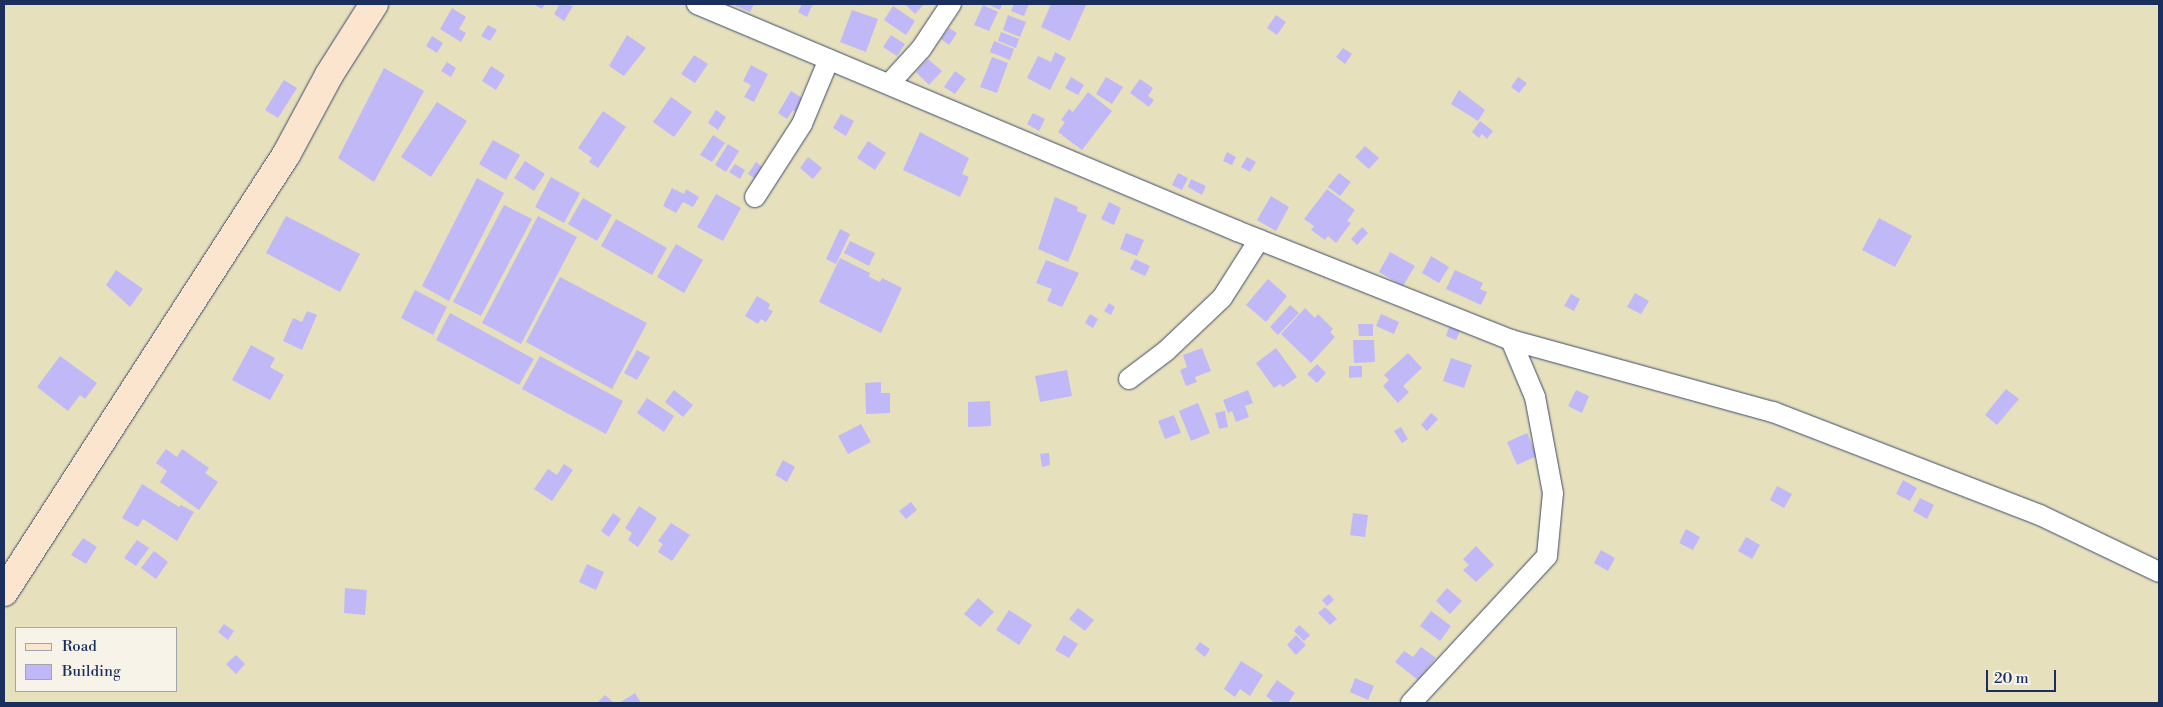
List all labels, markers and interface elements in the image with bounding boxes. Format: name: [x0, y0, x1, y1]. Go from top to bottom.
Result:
legend: [15, 627, 178, 692]
text: Road: [62, 637, 97, 656]
scale bar: [1988, 660, 2058, 692]
text: Building: [62, 662, 121, 681]
text: 20 m: [1994, 669, 2029, 688]

